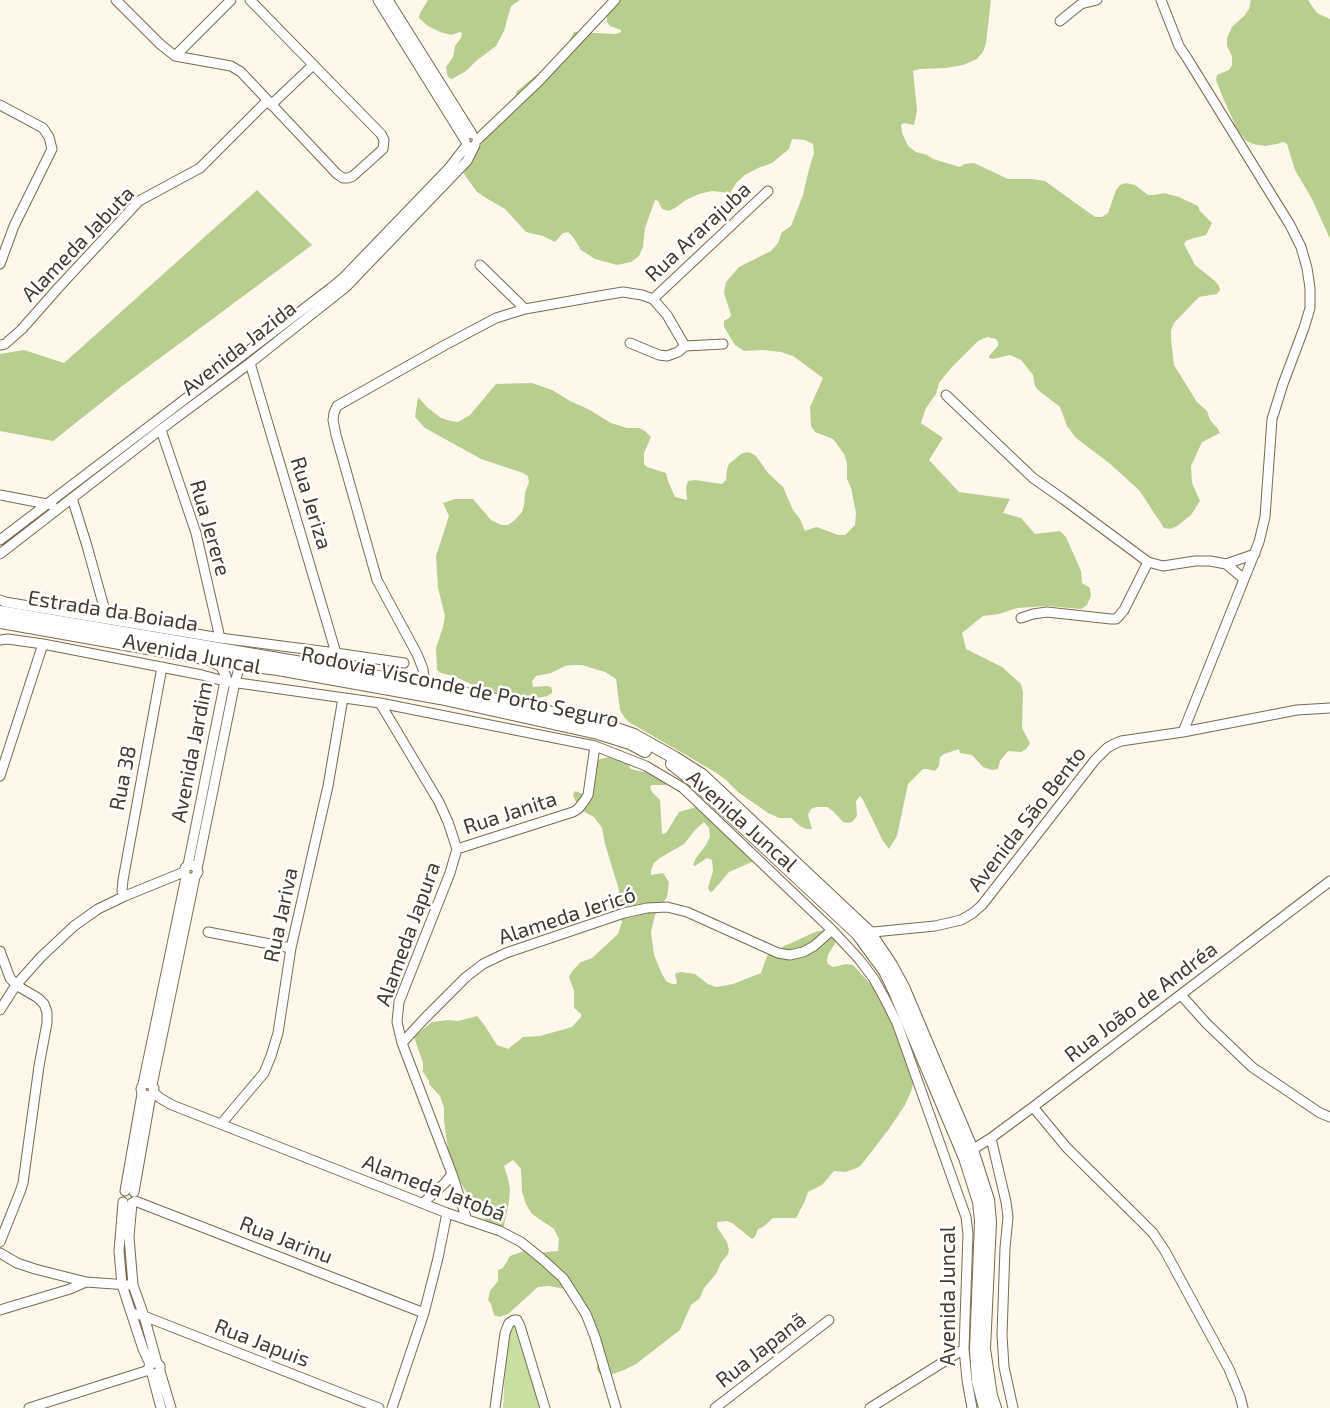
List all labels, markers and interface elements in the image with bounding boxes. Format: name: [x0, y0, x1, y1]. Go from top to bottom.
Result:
street label: Rua Ararajuba: [640, 177, 756, 287]
street label: Alameda Jabuta: [17, 181, 139, 307]
street label: Avenida Jazida: [177, 295, 301, 401]
street label: Rua Jeriza: [285, 454, 337, 552]
street label: Rua Jerere: [184, 477, 236, 579]
street label: Estrada da Boiada: [26, 585, 200, 637]
street label: Avenida Juncal: [121, 628, 263, 680]
street label: Rodovia Visconde de Porto Seguro: [299, 641, 621, 733]
street label: Avenida Jardim: [166, 679, 218, 825]
street label: Avenida São Bento: [963, 742, 1091, 896]
street label: Rua 38: [104, 743, 142, 813]
street label: Avenida Juncal: [682, 765, 802, 877]
street label: Rua Janita: [460, 786, 560, 840]
street label: Alameda Japura: [370, 859, 446, 1009]
street label: Rua Jariva: [259, 865, 303, 965]
street label: Alameda Jericó: [495, 882, 639, 950]
street label: Rua João de Andréa: [1060, 936, 1222, 1068]
street label: Alameda Jatobá: [359, 1149, 509, 1227]
street label: Rua Jarinu: [236, 1211, 336, 1269]
street label: Avenida Juncal: [935, 1226, 961, 1366]
street label: Rua Japanã: [711, 1307, 811, 1393]
street label: Rua Japuis: [211, 1313, 313, 1373]

